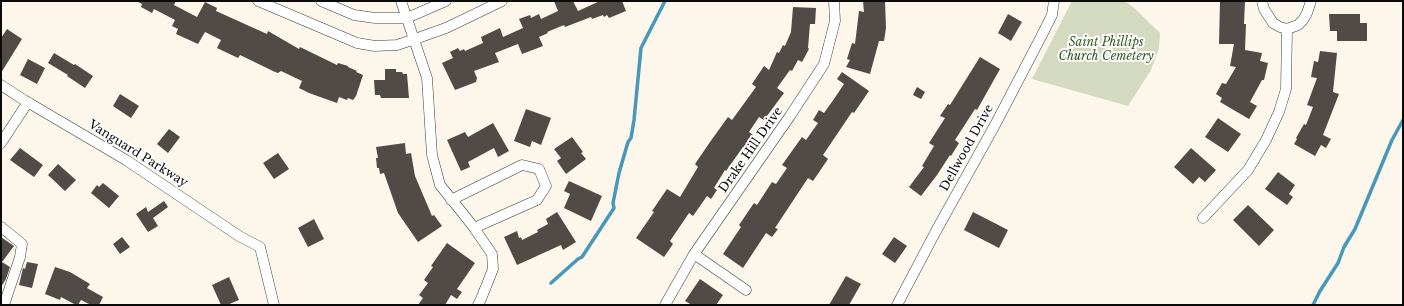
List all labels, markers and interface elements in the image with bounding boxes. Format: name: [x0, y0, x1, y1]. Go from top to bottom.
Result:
park label: Saint Phillips Church Cemetery: [1058, 36, 1154, 64]
street label: Dellwood Drive: [937, 102, 997, 194]
street label: Drake Hill Drive: [716, 105, 786, 195]
street label: Vanguard Parkway: [86, 118, 190, 190]

